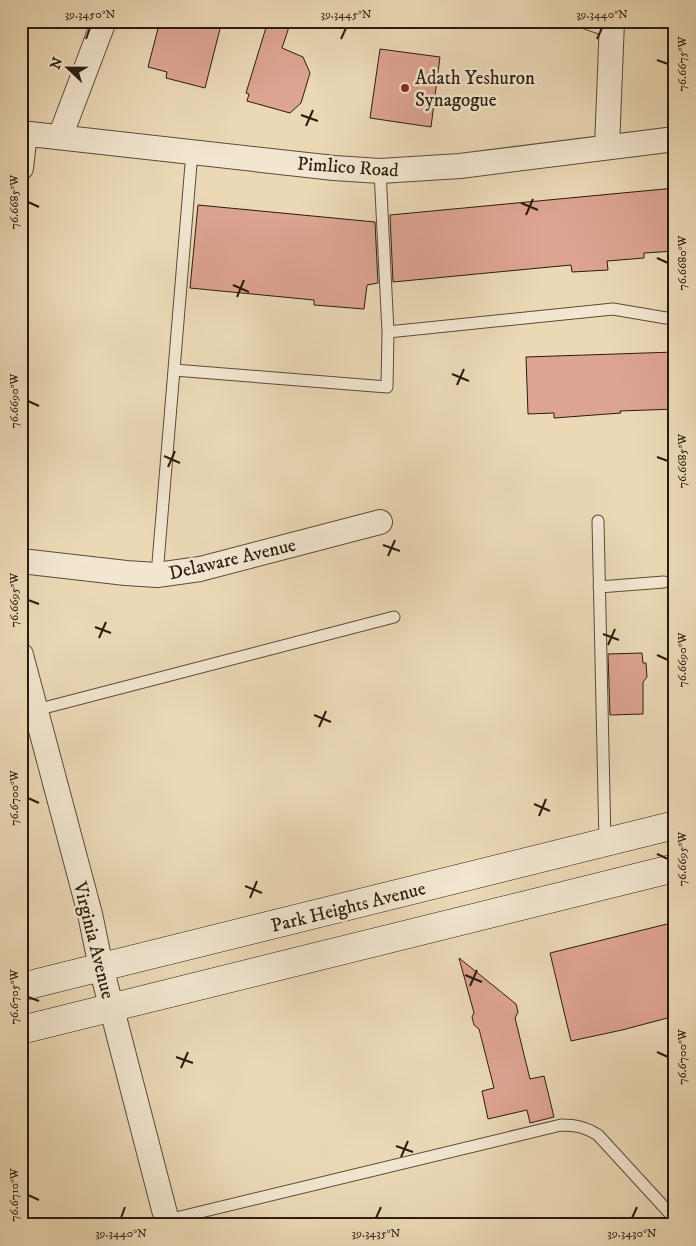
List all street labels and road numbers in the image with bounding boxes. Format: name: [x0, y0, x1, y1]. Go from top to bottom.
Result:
street label: Pimlico Road: [296, 152, 400, 183]
street label: Delaware Avenue: [167, 534, 298, 585]
street label: Park Heights Avenue: [269, 877, 428, 938]
street label: Virginia Avenue: [68, 879, 119, 1001]

